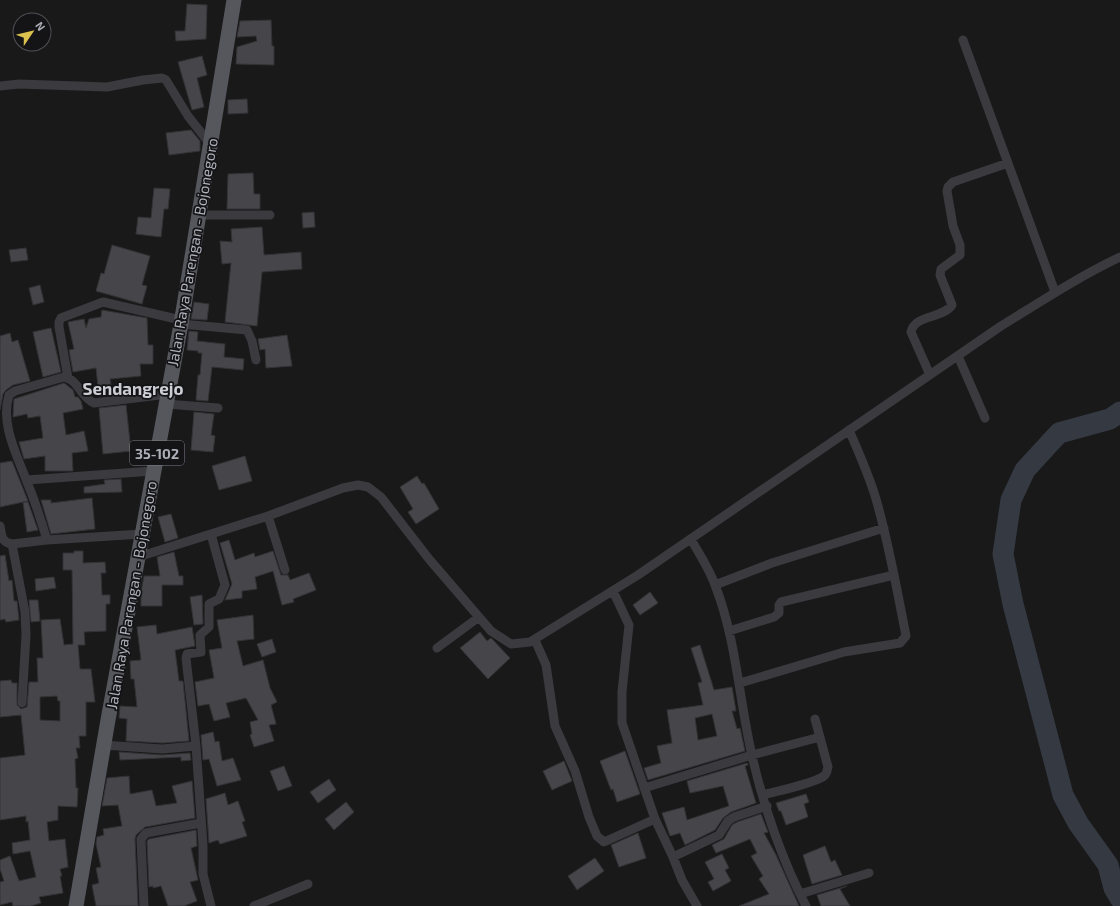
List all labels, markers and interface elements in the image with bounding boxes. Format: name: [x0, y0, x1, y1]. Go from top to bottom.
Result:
north arrow: [12, 12, 52, 52]
text: N: [33, 19, 48, 33]
street label: Jalan Raya Parengan - Bojonegoro: [163, 137, 222, 368]
district label: Sendangrejo: [82, 378, 184, 399]
road number: 35-102: [130, 441, 184, 465]
street label: Jalan Raya Parengan - Bojonegoro: [102, 480, 161, 711]

